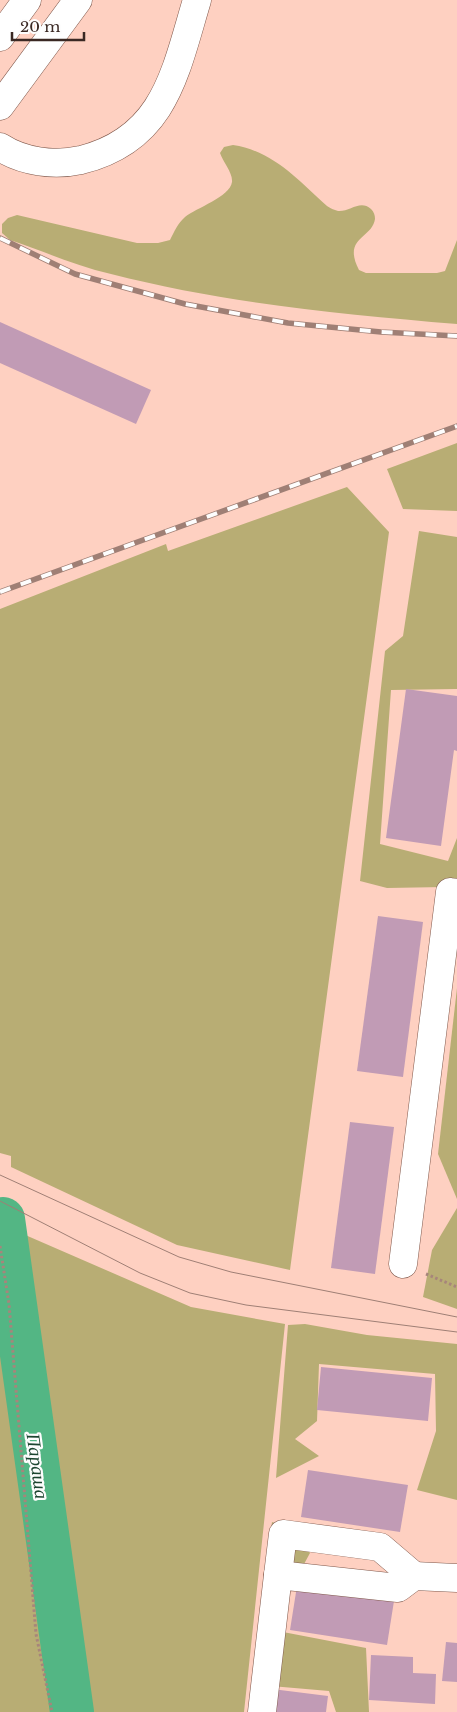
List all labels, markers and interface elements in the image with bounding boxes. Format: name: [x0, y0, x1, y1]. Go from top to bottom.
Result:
scale bar: [12, 10, 85, 42]
text: 20 m: [20, 17, 60, 36]
water label: Параша: [21, 1431, 53, 1500]

